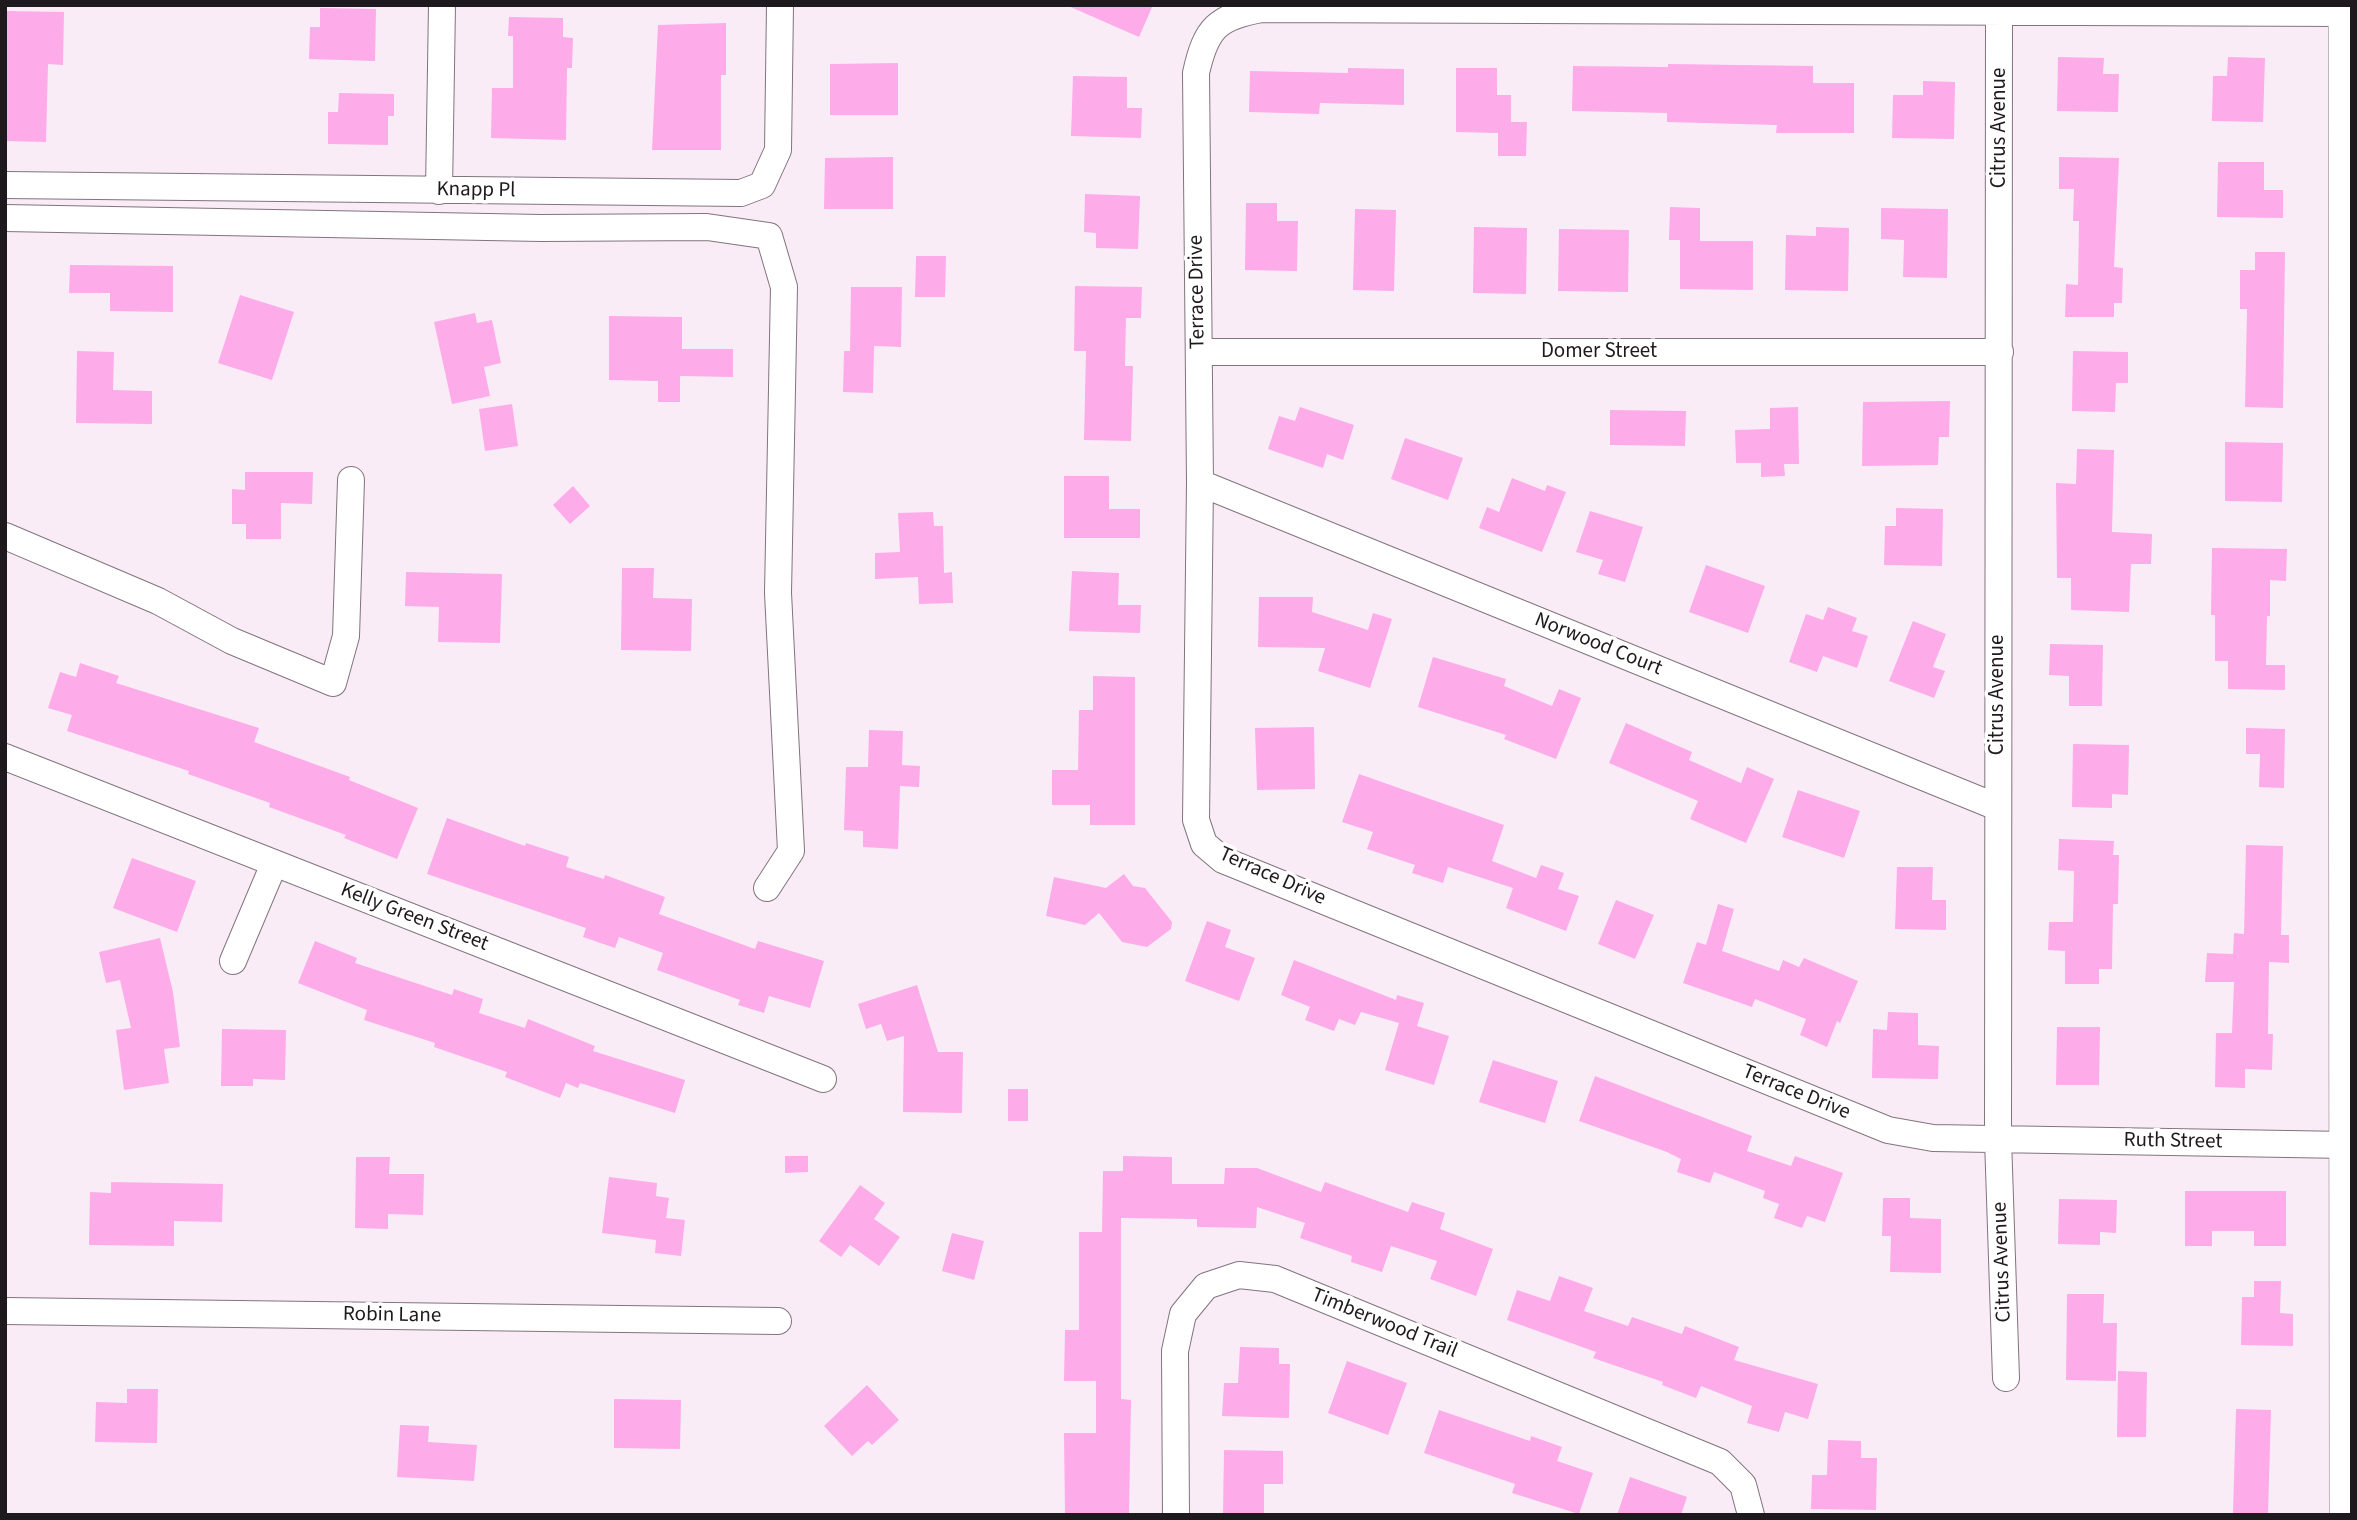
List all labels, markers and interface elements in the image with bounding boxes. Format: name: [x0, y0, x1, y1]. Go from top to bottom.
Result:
street label: Citrus Avenue: [1987, 68, 2013, 188]
street label: Knapp Pl: [436, 178, 516, 204]
street label: Terrace Drive: [1184, 235, 1212, 349]
street label: Domer Street: [1541, 339, 1657, 365]
street label: Norwood Court: [1530, 608, 1666, 682]
street label: Citrus Avenue: [1985, 635, 2011, 755]
street label: Terrace Drive: [1215, 842, 1329, 912]
street label: Kelly Green Street: [337, 878, 491, 958]
street label: Terrace Drive: [1738, 1060, 1854, 1126]
street label: Ruth Street: [2123, 1129, 2223, 1155]
street label: Citrus Avenue: [1988, 1201, 2018, 1323]
street label: Timberwood Trail: [1307, 1283, 1461, 1365]
street label: Robin Lane: [343, 1303, 441, 1329]

